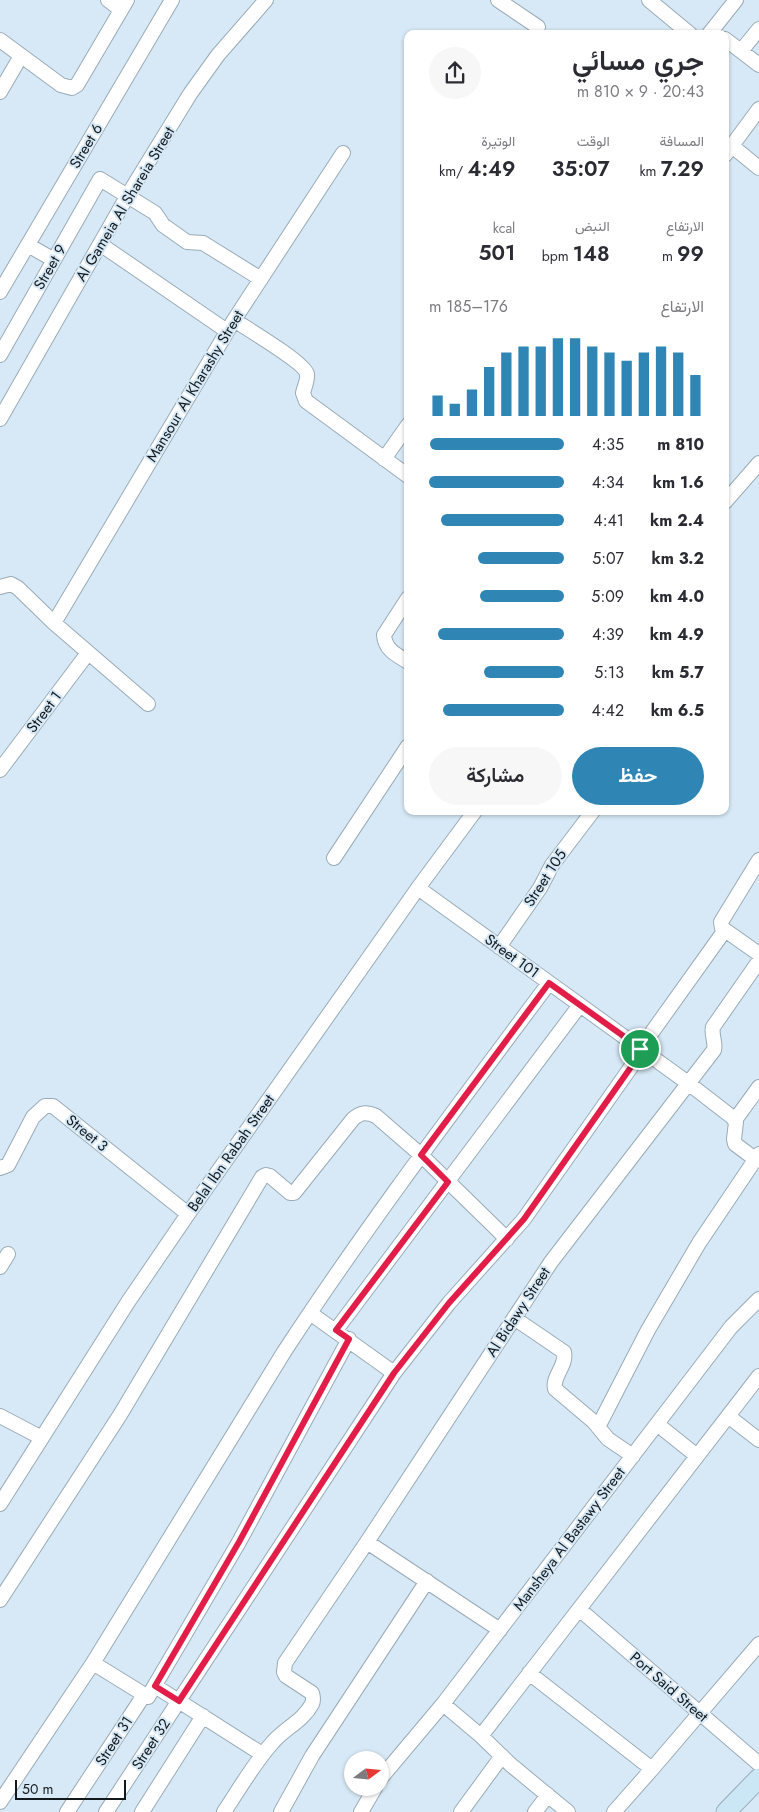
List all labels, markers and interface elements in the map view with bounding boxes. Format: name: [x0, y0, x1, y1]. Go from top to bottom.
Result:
text: جري مسائي: [572, 40, 704, 81]
button: share: [429, 47, 481, 99]
text: 20:43 · 9 × 810 m: [577, 80, 704, 103]
street label: Street 6: [64, 119, 108, 173]
street label: Al Gameia Al Shareia Street: [70, 122, 180, 286]
text: الوتيرة: [481, 131, 515, 151]
text: الوقت: [577, 131, 610, 151]
text: المسافة: [660, 131, 704, 151]
text: 4:49: [467, 154, 515, 184]
text: 35:07: [552, 154, 610, 184]
text: 7.29: [661, 154, 704, 184]
text: /km: [439, 161, 467, 181]
text: km: [639, 161, 661, 181]
text: النبض: [575, 216, 610, 236]
text: الارتفاع: [666, 216, 704, 236]
text: kcal: [493, 218, 515, 238]
text: 501: [479, 238, 515, 268]
text: 148: [573, 239, 610, 269]
text: 99: [677, 239, 704, 269]
street label: Street 9: [28, 240, 72, 294]
text: bpm: [542, 246, 573, 266]
text: m: [662, 246, 677, 266]
text: 176–185 m: [429, 295, 508, 318]
text: الارتفاع: [661, 295, 704, 318]
street label: Mansour Al Kharashy Street: [141, 306, 249, 466]
text: 4:35: [592, 433, 624, 456]
text: 810 m: [657, 433, 704, 456]
text: 4:34: [592, 471, 624, 494]
text: 1.6 km: [653, 471, 704, 494]
text: 4:41: [593, 509, 624, 532]
text: 2.4 km: [650, 509, 704, 532]
text: 5:07: [592, 547, 624, 570]
text: 3.2 km: [651, 547, 704, 570]
text: 5:09: [591, 585, 624, 608]
text: 4.0 km: [650, 585, 704, 608]
text: 4:39: [592, 623, 624, 646]
text: 4.9 km: [650, 623, 704, 646]
text: 5:13: [594, 661, 624, 684]
text: 5.7 km: [652, 661, 704, 684]
street label: Street 1: [21, 687, 67, 737]
text: 4:42: [591, 699, 624, 722]
text: 6.5 km: [651, 699, 704, 722]
button: مشاركة: [429, 747, 562, 805]
button: حفظ: [572, 747, 704, 805]
street label: Street 105: [518, 845, 572, 911]
street label: Street 101: [480, 929, 544, 983]
pin: [619, 1028, 661, 1070]
icon: arrive: [626, 1035, 654, 1063]
street label: Belal Ibn Rabah Street: [182, 1089, 280, 1216]
street label: Street 3: [61, 1109, 113, 1157]
street label: Al Bidawy Street: [481, 1262, 556, 1361]
street label: Mansheya Al Bastawy Street: [508, 1462, 631, 1615]
street label: Port Said Street: [625, 1647, 713, 1728]
street label: Street 31: [90, 1712, 138, 1770]
street label: Street 32: [126, 1714, 176, 1774]
north arrow: [344, 1751, 389, 1796]
map controls: [344, 1751, 389, 1796]
scale bar: [15, 1777, 126, 1800]
text: 50 m: [22, 1779, 53, 1799]

